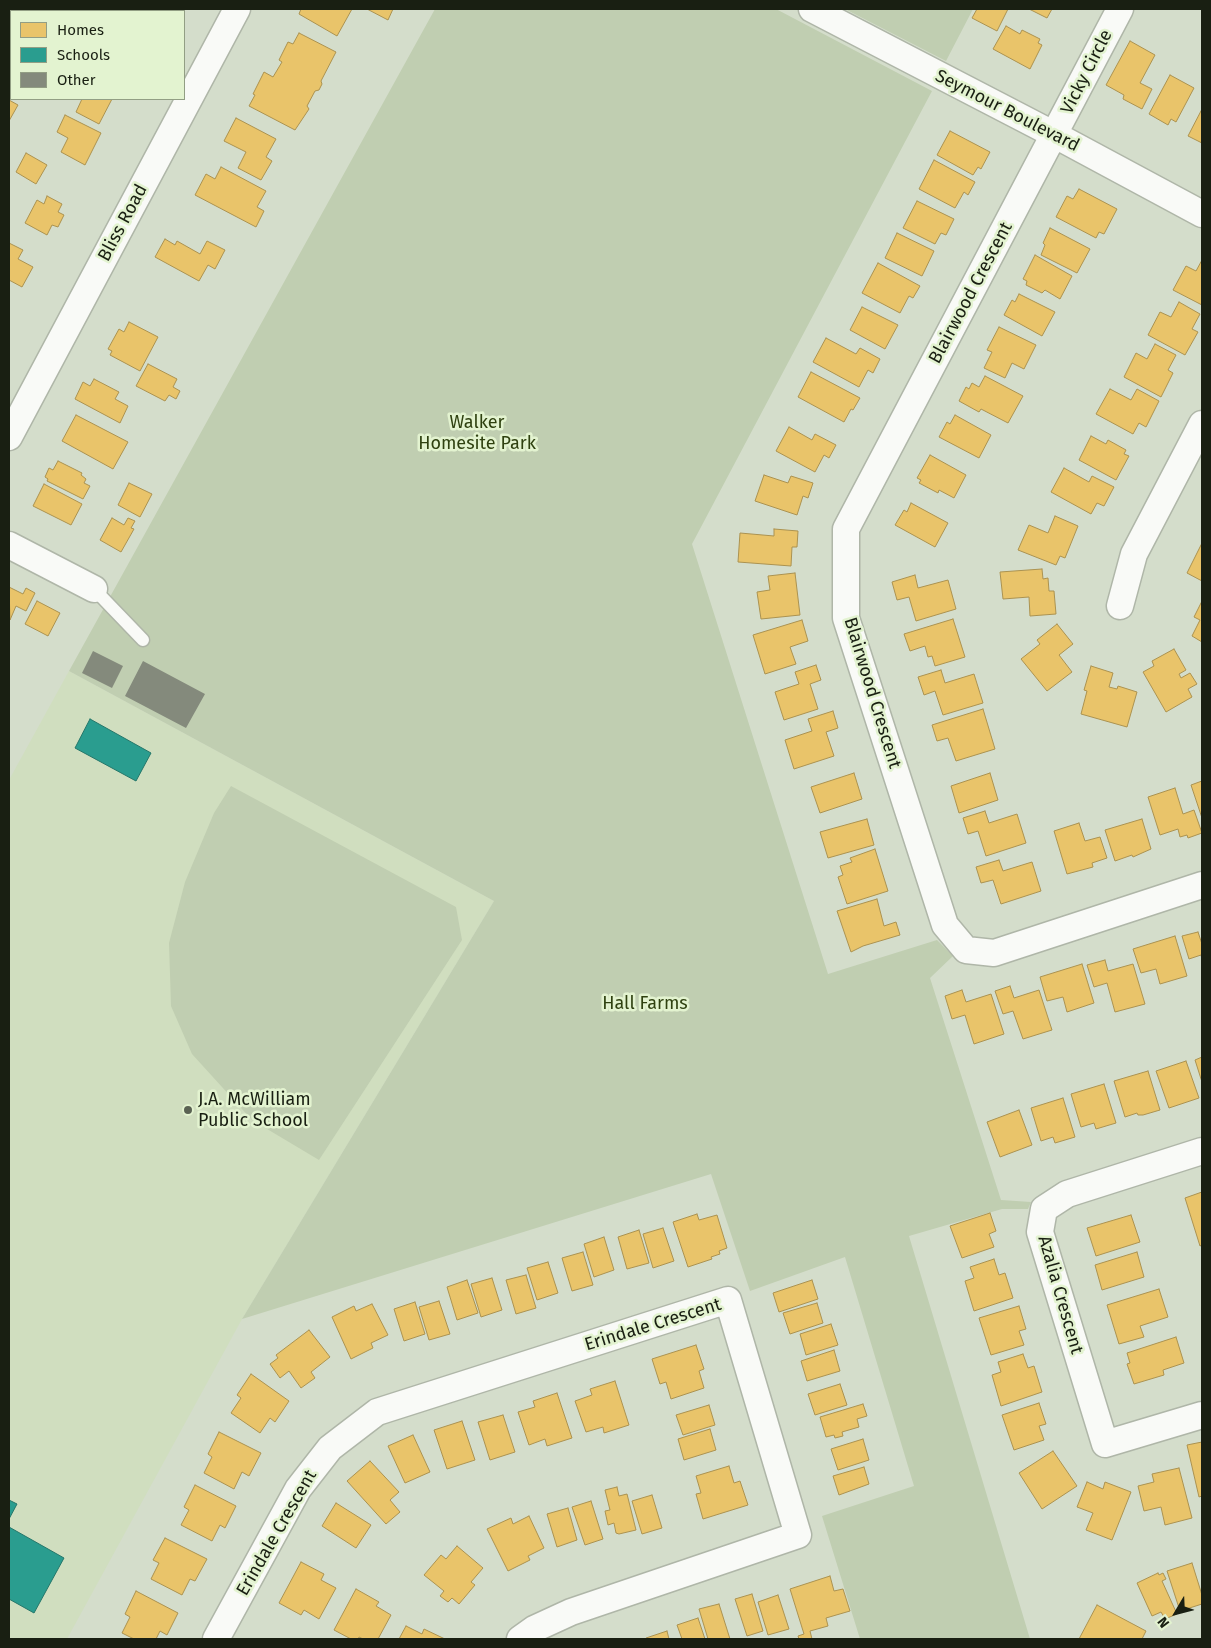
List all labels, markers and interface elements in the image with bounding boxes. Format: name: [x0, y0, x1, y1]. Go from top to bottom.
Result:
legend: [10, 10, 185, 100]
text: Homes: [57, 21, 104, 39]
street label: Vicky Circle: [1057, 26, 1117, 118]
text: Schools: [57, 46, 110, 64]
street label: Seymour Boulevard: [931, 65, 1083, 157]
text: Other: [57, 71, 96, 89]
street label: Bliss Road: [94, 181, 152, 265]
street label: Blairwood Crescent: [925, 219, 1017, 367]
park label: Walker Homesite Park: [418, 412, 536, 454]
street label: Blairwood Crescent: [839, 615, 905, 771]
park label: Hall Farms: [602, 993, 688, 1015]
place label: J.A. McWilliam Public School: [198, 1089, 311, 1132]
marker: J.A. McWilliam Public School: [182, 1104, 194, 1116]
street label: Azalia Crescent: [1033, 1233, 1087, 1357]
street label: Erindale Crescent: [582, 1294, 724, 1356]
street label: Erindale Crescent: [232, 1466, 322, 1600]
north arrow: [1151, 1588, 1201, 1638]
text: N: [1154, 1614, 1173, 1631]

